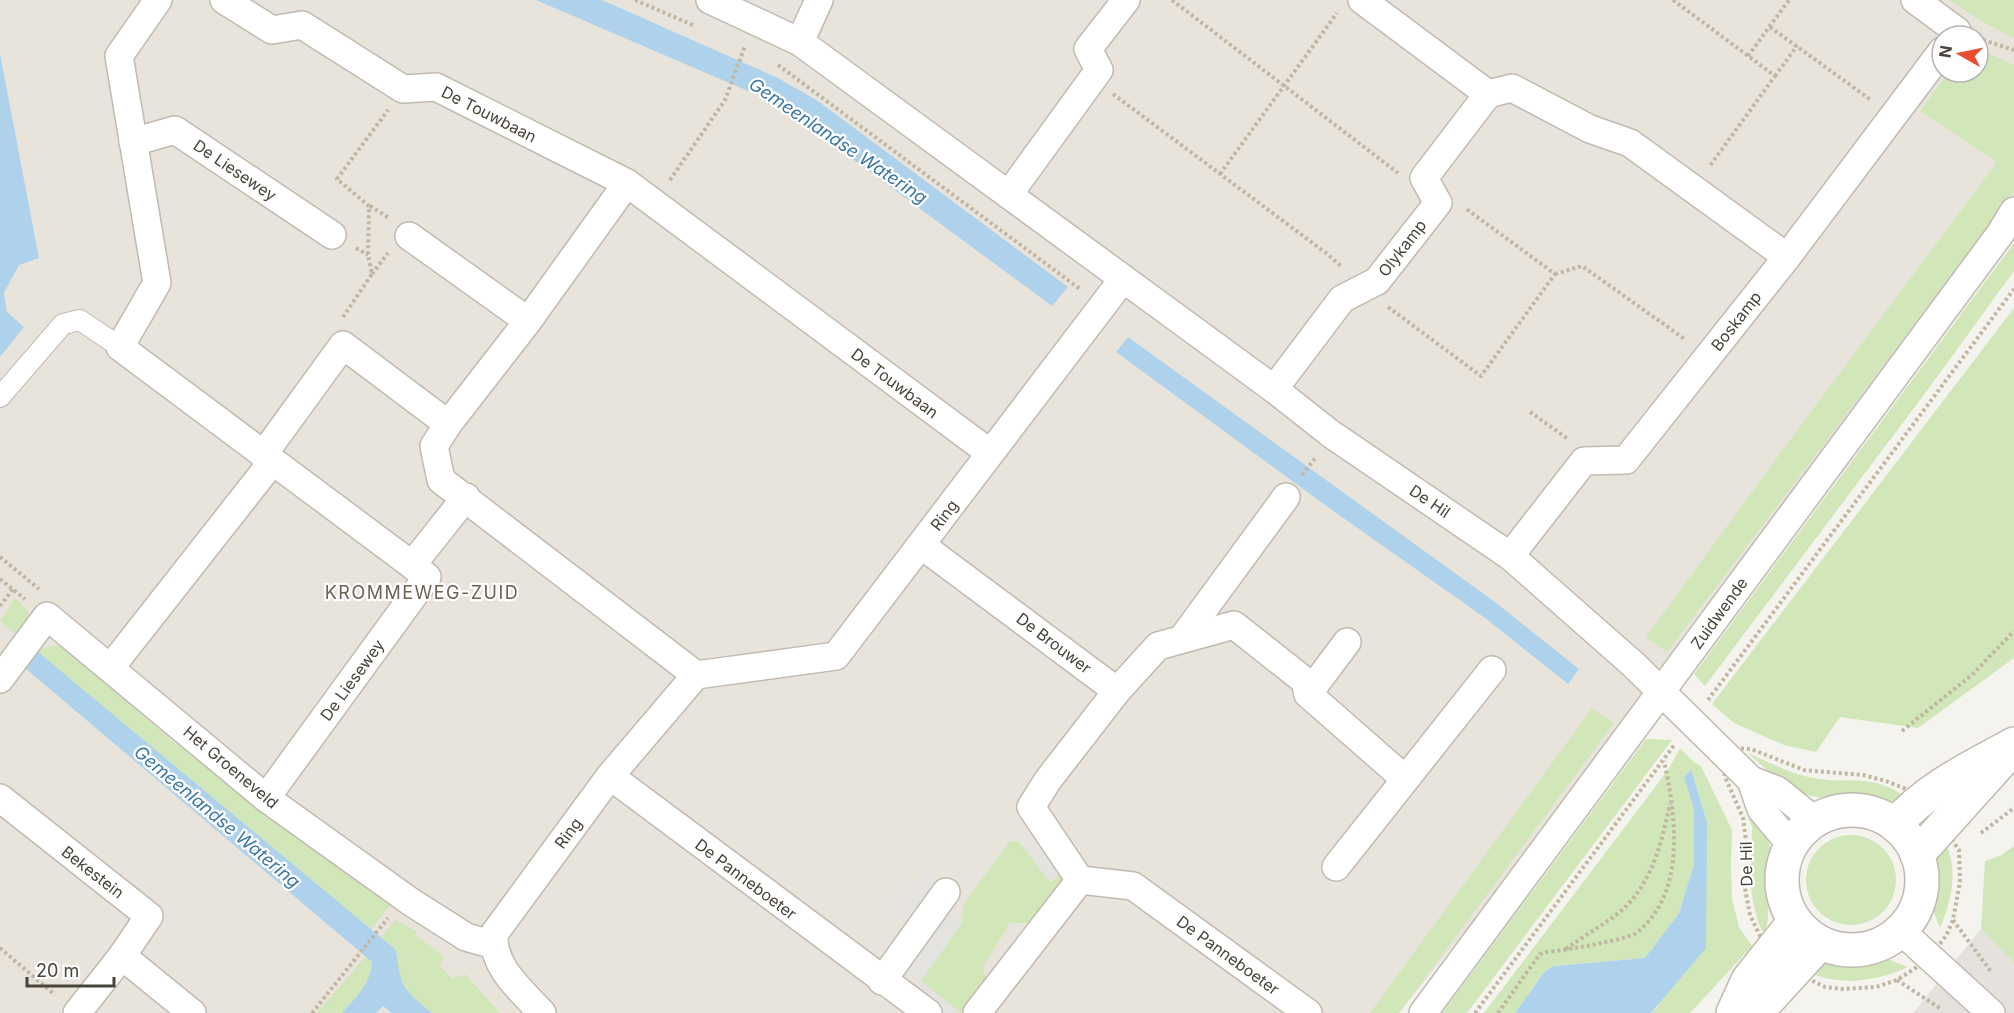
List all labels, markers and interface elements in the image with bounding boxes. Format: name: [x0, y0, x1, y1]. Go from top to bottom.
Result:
north arrow: [1930, 24, 1990, 84]
text: N: [1934, 44, 1956, 59]
water label: Gemeenlandse Watering: [745, 73, 931, 208]
street label: De Touwbaan: [438, 81, 540, 147]
street label: De Liesewey: [190, 135, 280, 205]
street label: Olykamp: [1374, 216, 1430, 280]
street label: Boskamp: [1707, 287, 1765, 355]
street label: De Touwbaan: [847, 344, 943, 422]
street label: De Hil: [1406, 480, 1454, 522]
street label: Ring: [926, 496, 962, 534]
street label: Zuidwende: [1686, 573, 1752, 653]
district label: KROMMEWEG-ZUID: [325, 582, 519, 603]
street label: De Brouwer: [1013, 608, 1095, 678]
street label: De Liesewey: [316, 635, 388, 725]
street label: Het Groeneveld: [179, 722, 283, 812]
water label: Gemeenlandse Watering: [130, 741, 305, 892]
street label: Ring: [550, 814, 586, 852]
street label: De Panneboeter: [691, 834, 801, 924]
street label: Bekestein: [58, 841, 128, 903]
street label: De Hil: [1736, 841, 1756, 887]
street label: De Panneboeter: [1173, 911, 1283, 999]
scale bar: [27, 950, 114, 988]
text: 20 m: [36, 960, 79, 981]

